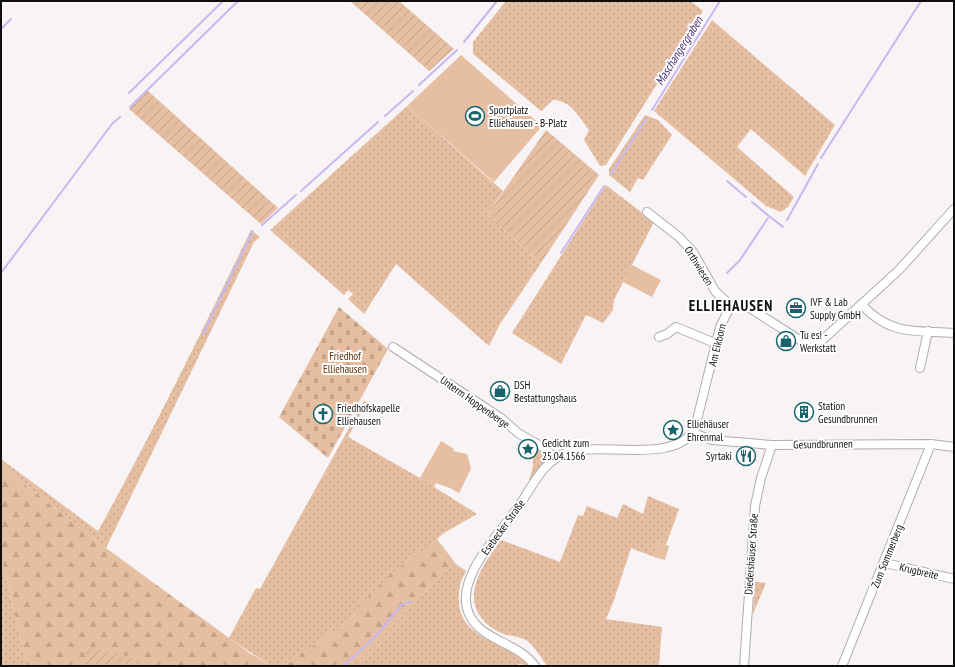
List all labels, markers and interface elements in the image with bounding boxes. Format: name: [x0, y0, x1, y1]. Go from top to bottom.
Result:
water label: Maschangergraben: [651, 13, 706, 88]
place label: Sportplatz Elliehausen - B-Platz: [489, 103, 567, 130]
sports icon: Sportplatz Elliehausen - B-Platz: [464, 105, 486, 127]
street label: Orthwiesen: [681, 244, 717, 288]
place label: IVF & Lab Supply GmbH: [810, 295, 861, 322]
district label: ELLIEHAUSEN: [689, 296, 773, 315]
office icon: IVF & Lab Supply GmbH: [785, 297, 807, 319]
street label: Am Eikborn: [705, 322, 729, 368]
place label: Tu es! - Werkstatt: [800, 328, 836, 355]
shop icon: Tu es! - Werkstatt: [775, 330, 797, 352]
park label: Friedhof Elliehausen: [323, 349, 367, 376]
street label: Unterm Hoppenberge: [437, 373, 513, 431]
place label: DSH Bestattungshaus: [514, 378, 577, 405]
shop icon: DSH Bestattungshaus: [489, 380, 511, 402]
place label: Station Gesundbrunnen: [818, 399, 878, 426]
place label: Friedhofskapelle Elliehausen: [337, 401, 400, 428]
building icon: Station Gesundbrunnen: [793, 401, 815, 423]
church icon: Friedhofskapelle Elliehausen: [312, 403, 334, 425]
place label: Elliehäuser Ehrenmal: [687, 417, 729, 444]
place icon: Elliehäuser Ehrenmal: [662, 419, 684, 441]
place label: Gedicht zum 25.04.1566: [542, 436, 589, 463]
street label: Gesundbrunnen: [793, 436, 853, 452]
place icon: Gedicht zum 25.04.1566: [517, 438, 539, 460]
restaurant icon: Syrtaki: [735, 445, 757, 467]
place label: Syrtaki: [706, 449, 732, 463]
street label: Esebecker Straße: [478, 496, 528, 558]
street label: Diedershäuser Straße: [741, 512, 761, 595]
street label: Zum Sommerberg: [868, 522, 906, 590]
street label: Krugbreite: [898, 560, 940, 582]

